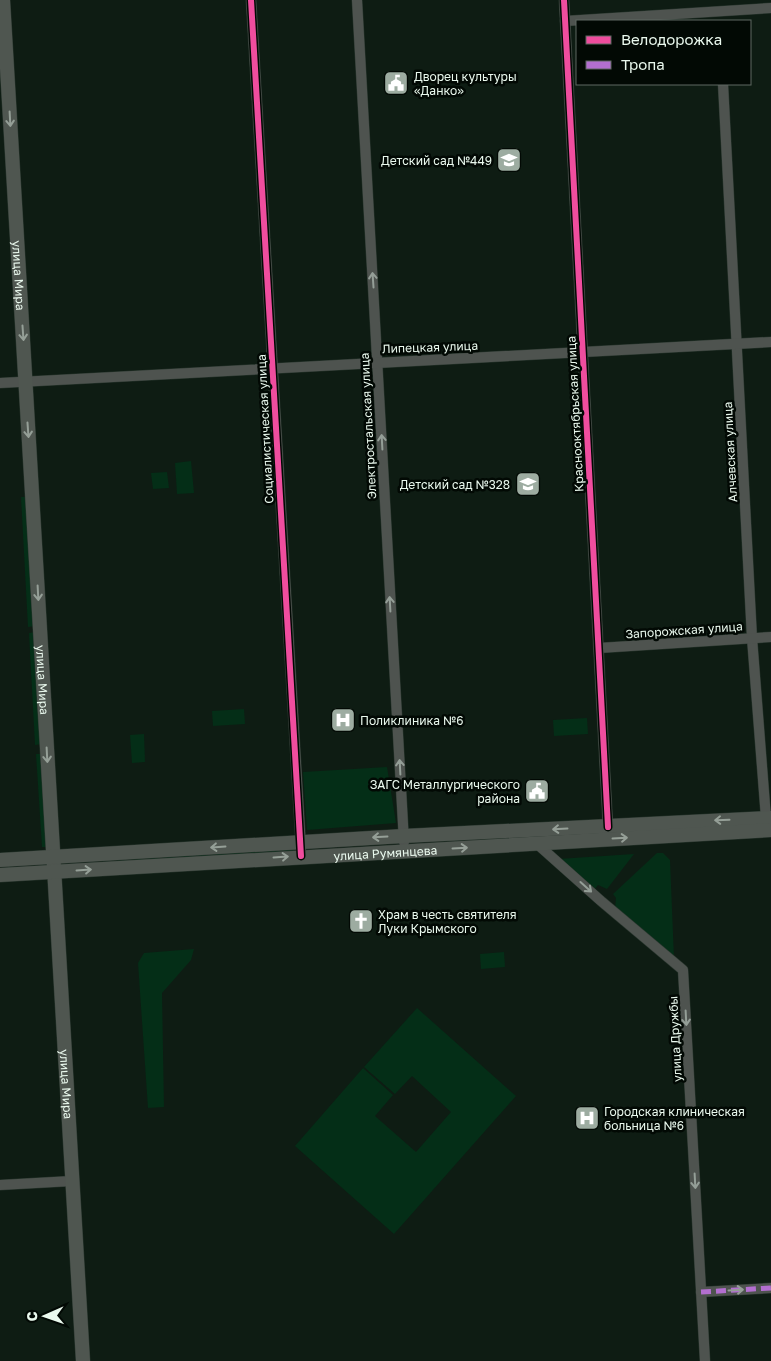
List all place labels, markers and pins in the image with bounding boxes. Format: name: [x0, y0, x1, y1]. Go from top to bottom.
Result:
place label: Дворец культуры «Данко»: [414, 69, 517, 98]
public building icon: Дворец культуры «Данко»: [383, 70, 409, 96]
school or university icon: Детский сад №449: [496, 147, 522, 173]
place label: Детский сад №449: [381, 153, 492, 168]
school or university icon: Детский сад №328: [515, 471, 541, 497]
place label: Детский сад №328: [400, 477, 510, 492]
hospital icon: Поликлиника №6: [330, 707, 356, 733]
place label: Поликлиника №6: [360, 713, 464, 728]
place label: ЗАГС Металлургического района: [370, 777, 520, 806]
public building icon: ЗАГС Металлургического района: [524, 778, 550, 804]
place label: Храм в честь святителя Луки Крымского: [378, 907, 517, 936]
church icon: Храм в честь святителя Луки Крымского: [348, 908, 374, 934]
place label: Городская клиническая больница №6: [604, 1104, 745, 1133]
hospital icon: Городская клиническая больница №6: [574, 1105, 600, 1131]

